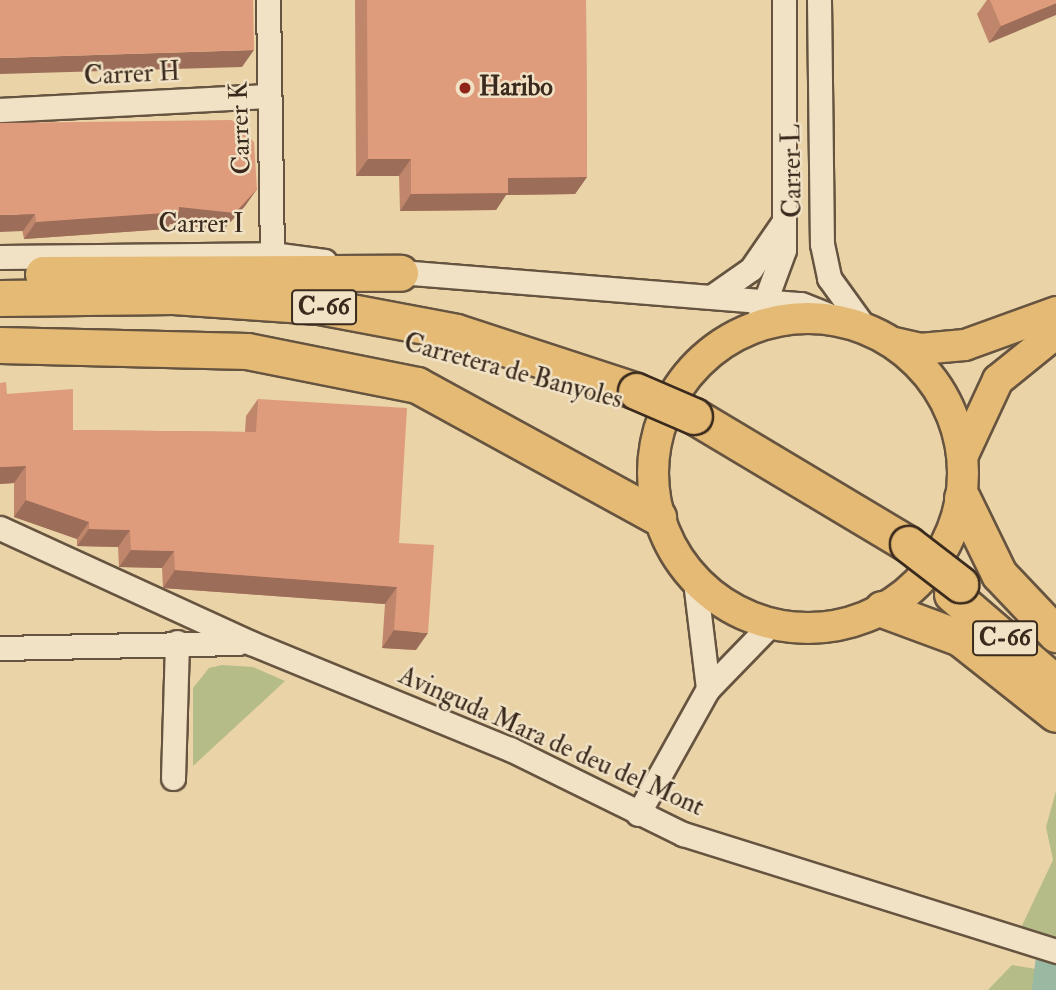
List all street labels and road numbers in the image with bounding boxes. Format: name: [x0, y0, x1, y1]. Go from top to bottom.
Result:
street label: Carrer H: [83, 57, 181, 93]
street label: Carrer K: [224, 81, 258, 175]
street label: Carrer L: [777, 124, 809, 218]
street label: Carrer I: [158, 209, 244, 241]
road number: C-66: [291, 286, 357, 328]
street label: Carretera de Banyoles: [400, 328, 626, 416]
road number: C-66: [972, 618, 1038, 658]
street label: Avinguda Mara de deu del Mont: [394, 660, 708, 824]

